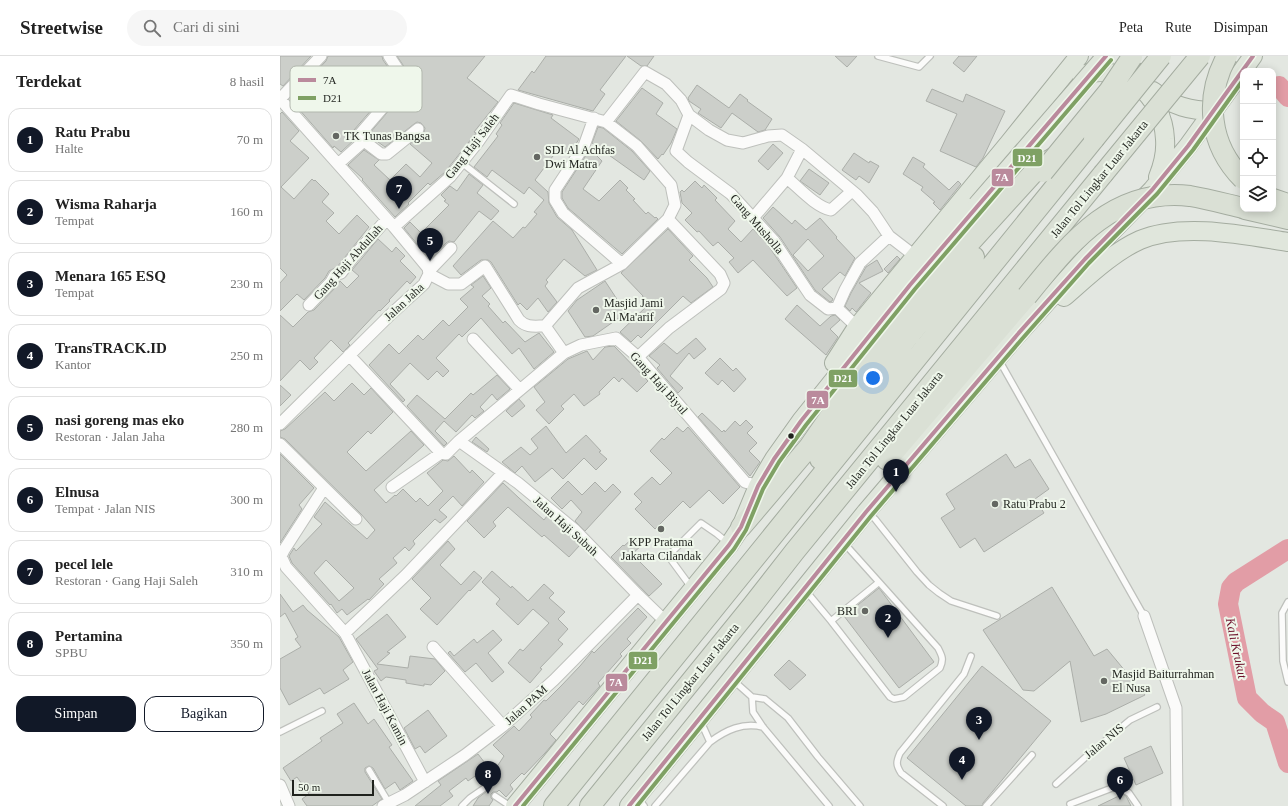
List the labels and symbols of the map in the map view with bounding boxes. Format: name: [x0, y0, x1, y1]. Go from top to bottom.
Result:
legend: [290, 66, 422, 112]
text: 7A: [323, 74, 337, 86]
text: D21: [323, 92, 342, 104]
street label: Gang Haji Saleh: [442, 110, 502, 182]
street label: Jalan Tol Lingkar Luar Jakarta: [1047, 117, 1151, 240]
place label: TK Tunas Bangsa: [344, 129, 431, 143]
marker: TK Tunas Bangsa: [331, 131, 341, 141]
place label: SDI Al Achfas Dwi Matra: [545, 143, 615, 171]
line badge: D21: [1012, 148, 1043, 167]
marker: SDI Al Achfas Dwi Matra: [532, 152, 542, 162]
text: D21: [1018, 152, 1036, 164]
line badge: 7A: [991, 168, 1014, 187]
text: 7A: [995, 171, 1009, 183]
pin: 7: [386, 176, 412, 209]
street label: Gang Musholla: [727, 191, 787, 257]
street label: Gang Haji Abdullah: [310, 221, 386, 303]
pin: 5: [417, 228, 443, 261]
street label: Jalan Jaha: [381, 280, 427, 324]
place label: Masjid Jami Al Ma'arif: [604, 296, 664, 324]
marker: Masjid Jami Al Ma'arif: [591, 305, 601, 315]
street label: Gang Haji Biyul: [627, 349, 691, 418]
street label: Jalan Tol Lingkar Luar Jakarta: [842, 368, 946, 491]
your location: [863, 368, 883, 388]
line badge: D21: [828, 369, 858, 388]
text: D21: [834, 372, 852, 384]
line badge: 7A: [806, 390, 829, 409]
text: 7A: [811, 394, 825, 406]
unlabelled marker: [786, 431, 796, 441]
pin: 1: [883, 459, 909, 492]
street label: Jalan Haji Subuh: [531, 493, 601, 559]
place label: Ratu Prabu 2: [1003, 497, 1066, 511]
marker: Ratu Prabu 2: [990, 499, 1000, 509]
marker: KPP Pratama Jakarta Cilandak: [656, 524, 666, 534]
place label: KPP Pratama Jakarta Cilandak: [621, 535, 701, 563]
place label: BRI: [837, 604, 857, 618]
pin: 2: [875, 605, 901, 638]
marker: BRI: [860, 606, 870, 616]
water label: Kali Krukut: [1223, 615, 1250, 680]
street label: Jalan Tol Lingkar Luar Jakarta: [638, 620, 742, 743]
line badge: D21: [628, 651, 658, 670]
text: D21: [634, 654, 652, 666]
street label: Jalan Haji Kamin: [359, 667, 411, 747]
place label: Masjid Baiturrahman El Nusa: [1112, 667, 1214, 695]
line badge: 7A: [605, 673, 628, 692]
text: 7A: [609, 676, 623, 688]
marker: Masjid Baiturrahman El Nusa: [1099, 676, 1109, 686]
street label: Jalan PAM: [502, 682, 550, 728]
pin: 3: [966, 707, 992, 740]
street label: Jalan NIS: [1081, 721, 1127, 761]
pin: 4: [949, 747, 975, 780]
pin: 8: [475, 761, 501, 794]
pin: 6: [1107, 767, 1133, 800]
scale bar: [292, 778, 374, 797]

